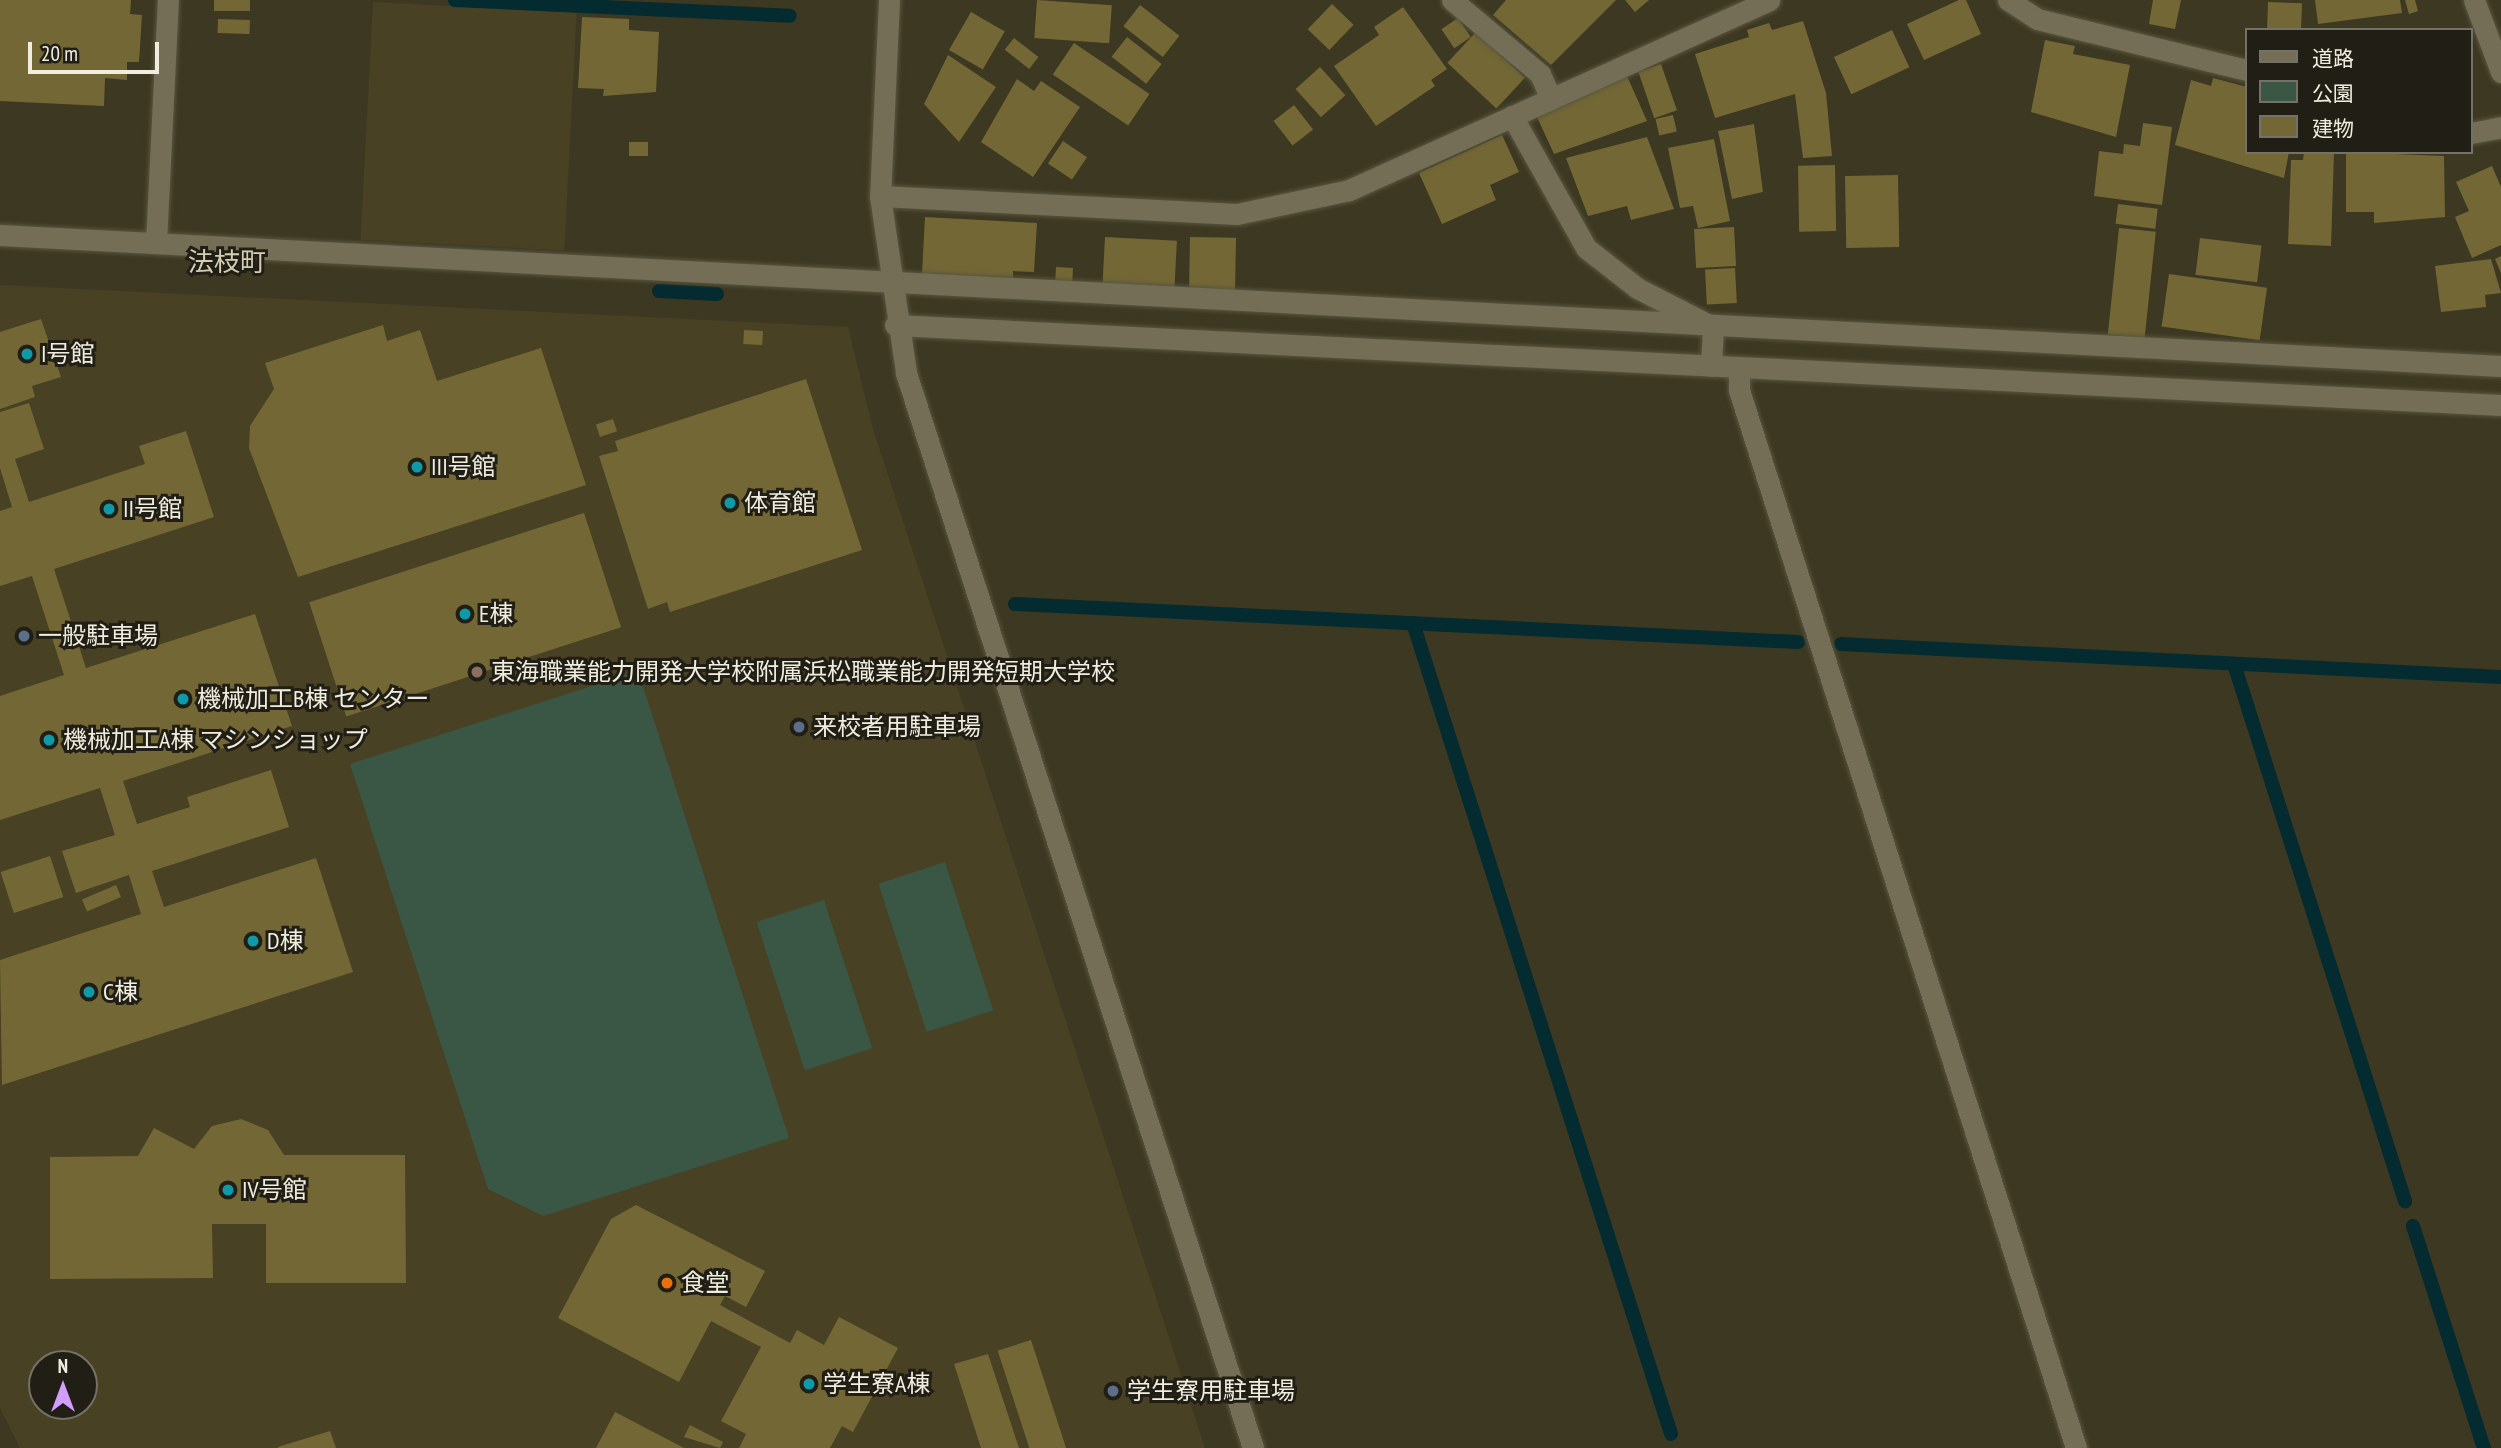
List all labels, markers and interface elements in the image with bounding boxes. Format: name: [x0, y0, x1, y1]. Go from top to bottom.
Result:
scale bar: [32, 28, 163, 72]
legend: [2246, 28, 2473, 154]
text: 20 m: [41, 40, 78, 67]
text: 道路: [2312, 45, 2354, 72]
text: 公園: [2312, 80, 2354, 107]
text: 建物: [2312, 115, 2354, 142]
district label: 法枝町: [188, 246, 266, 278]
place label: I号館: [41, 340, 95, 368]
marker: I号館: [19, 346, 35, 362]
place label: III号館: [431, 453, 496, 481]
marker: III号館: [409, 459, 425, 475]
place label: 体育館: [744, 489, 816, 517]
place label: II号館: [123, 495, 182, 523]
marker: 体育館: [722, 495, 738, 511]
marker: II号館: [101, 501, 117, 517]
place label: E棟: [479, 600, 513, 628]
marker: E棟: [457, 606, 473, 622]
place label: 一般駐車場: [38, 622, 158, 650]
marker: 一般駐車場: [16, 628, 32, 644]
place label: 東海職業能力開発大学校附属浜松職業能力開発短期大学校: [491, 658, 1115, 686]
marker: 東海職業能力開発大学校附属浜松職業能力開発短期大学校: [469, 664, 485, 680]
place label: 機械加工B棟 センター: [197, 685, 429, 713]
marker: 機械加工B棟 センター: [175, 691, 191, 707]
place label: 来校者用駐車場: [813, 713, 981, 741]
marker: 来校者用駐車場: [791, 719, 807, 735]
place label: 機械加工A棟 マシンショップ: [63, 726, 367, 754]
marker: 機械加工A棟 マシンショップ: [41, 732, 57, 748]
place label: D棟: [267, 927, 304, 955]
marker: D棟: [245, 933, 261, 949]
place label: C棟: [103, 978, 138, 1006]
marker: C棟: [81, 984, 97, 1000]
place label: IV号館: [242, 1176, 307, 1204]
marker: IV号館: [220, 1182, 236, 1198]
place label: 食堂: [681, 1269, 729, 1297]
marker: 食堂: [659, 1275, 675, 1291]
north arrow: [28, 1350, 98, 1420]
text: N: [58, 1354, 68, 1378]
place label: 学生寮A棟: [823, 1370, 930, 1398]
marker: 学生寮A棟: [801, 1376, 817, 1392]
place label: 学生寮用駐車場: [1127, 1377, 1295, 1405]
marker: 学生寮用駐車場: [1105, 1383, 1121, 1399]

